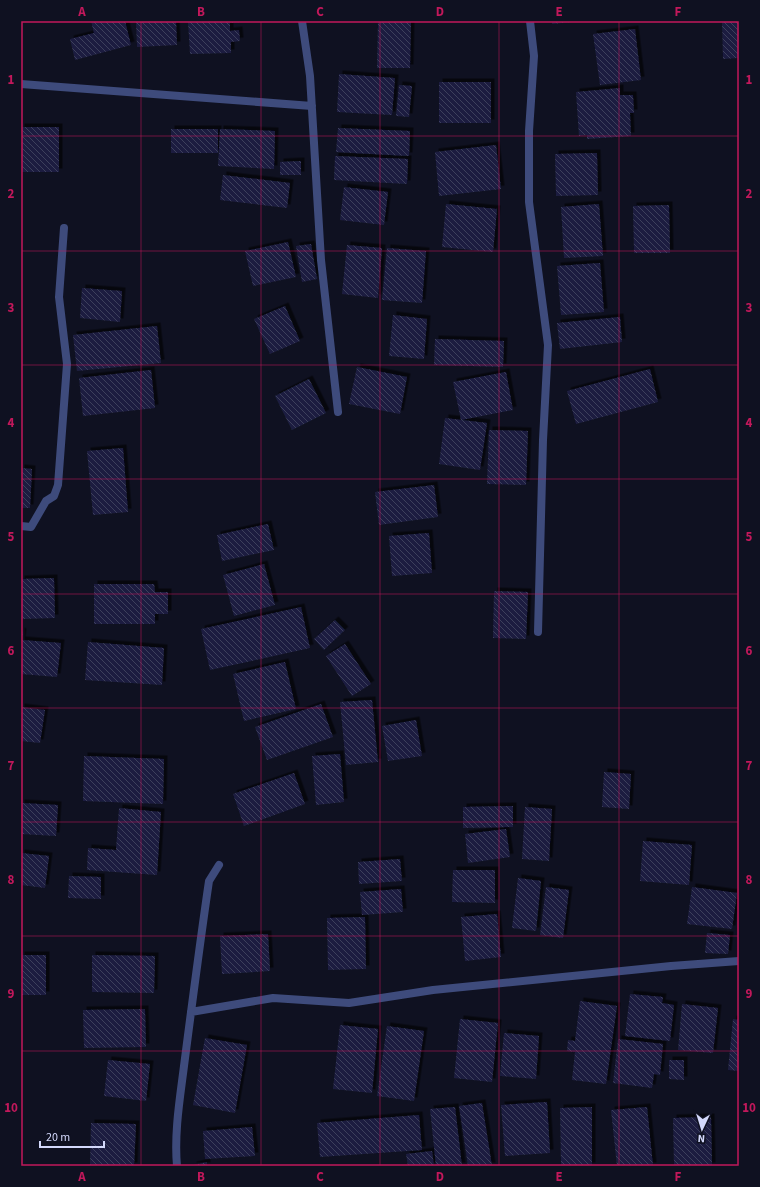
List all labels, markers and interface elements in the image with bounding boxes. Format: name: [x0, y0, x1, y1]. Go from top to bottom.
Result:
text: A: [77, 3, 86, 21]
text: B: [197, 3, 205, 21]
text: C: [316, 3, 324, 21]
text: D: [436, 3, 444, 21]
text: E: [555, 3, 563, 21]
text: F: [675, 3, 682, 21]
text: 1: [8, 71, 15, 89]
text: 1: [746, 71, 753, 89]
text: 2: [8, 185, 15, 203]
text: 2: [746, 185, 753, 203]
text: 3: [8, 299, 15, 317]
text: 3: [746, 299, 753, 317]
text: 4: [8, 414, 15, 432]
text: 4: [746, 414, 753, 432]
text: 5: [8, 528, 15, 546]
text: 5: [746, 528, 753, 546]
text: 6: [8, 642, 15, 660]
text: 6: [746, 642, 753, 660]
text: 7: [8, 757, 15, 775]
text: 7: [746, 757, 753, 775]
text: 8: [8, 871, 15, 889]
text: 8: [746, 871, 753, 889]
text: 9: [8, 985, 15, 1003]
text: 9: [746, 985, 753, 1003]
text: 10: [4, 1099, 18, 1117]
text: 10: [742, 1099, 756, 1117]
north arrow: [682, 1109, 722, 1149]
scale bar: [40, 1123, 104, 1149]
text: 20 m: [46, 1129, 70, 1146]
text: N: [697, 1131, 706, 1146]
text: A: [77, 1168, 86, 1186]
text: B: [197, 1168, 205, 1186]
text: C: [316, 1168, 324, 1186]
text: D: [436, 1168, 444, 1186]
text: E: [555, 1168, 563, 1186]
text: F: [675, 1168, 682, 1186]

